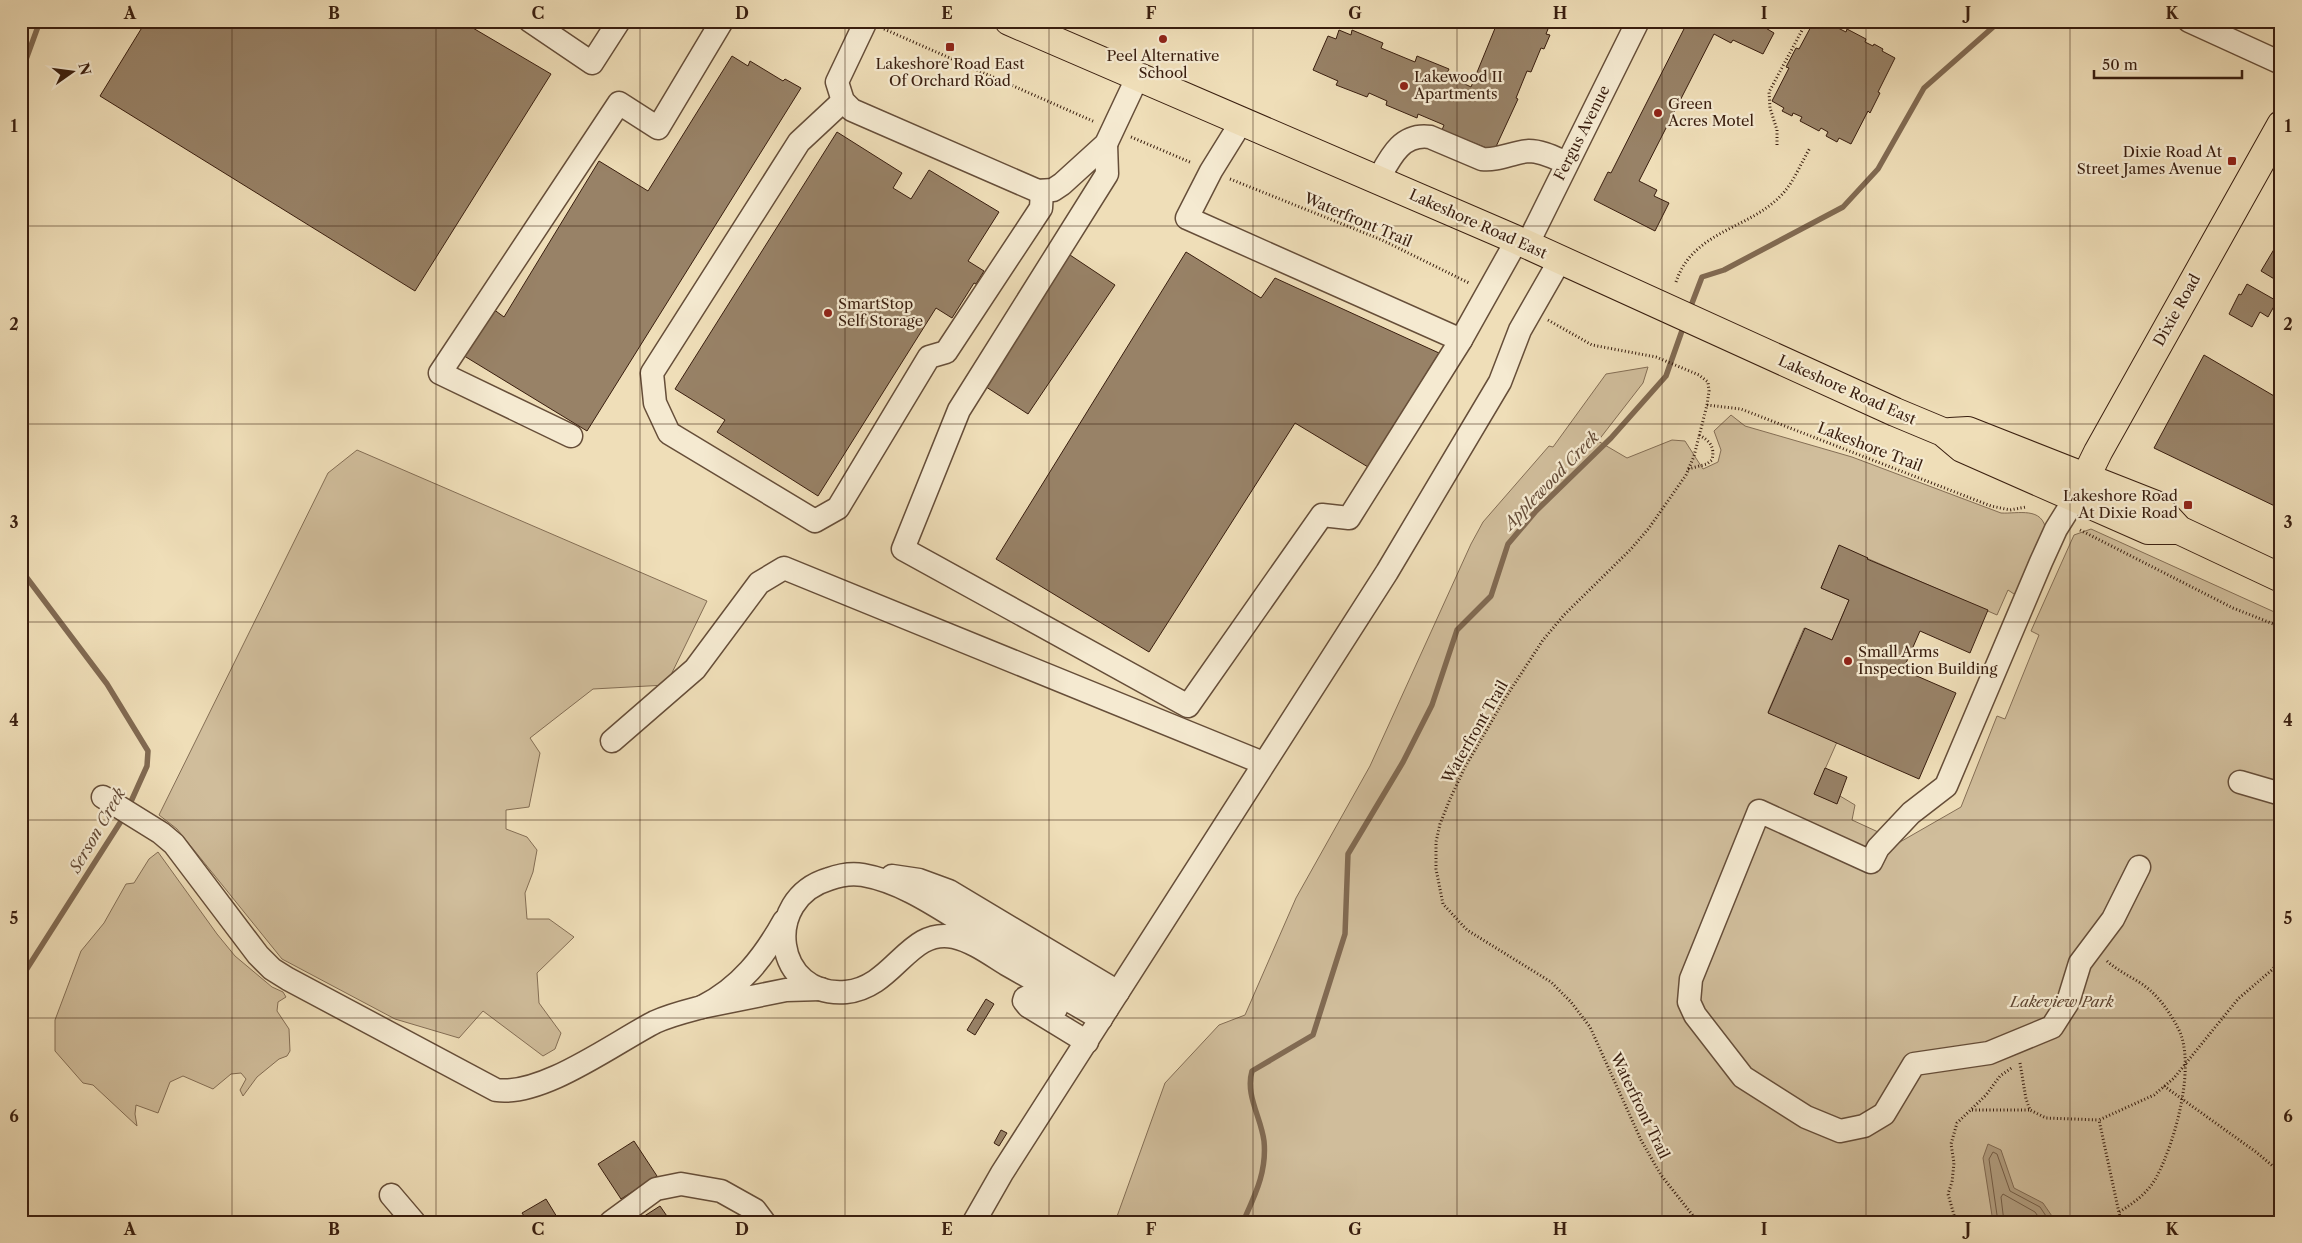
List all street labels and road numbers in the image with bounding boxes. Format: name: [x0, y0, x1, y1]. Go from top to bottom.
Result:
street label: Fergus Avenue: [1549, 82, 1614, 183]
street label: Lakeshore Road East: [1406, 185, 1551, 263]
street label: Waterfront Trail: [1300, 188, 1416, 251]
street label: Dixie Road: [2149, 270, 2204, 349]
street label: Lakeshore Road East: [1775, 351, 1920, 429]
street label: Lakeshore Trail: [1815, 418, 1926, 475]
street label: Waterfront Trail: [1437, 677, 1512, 787]
street label: Waterfront Trail: [1606, 1049, 1675, 1162]

